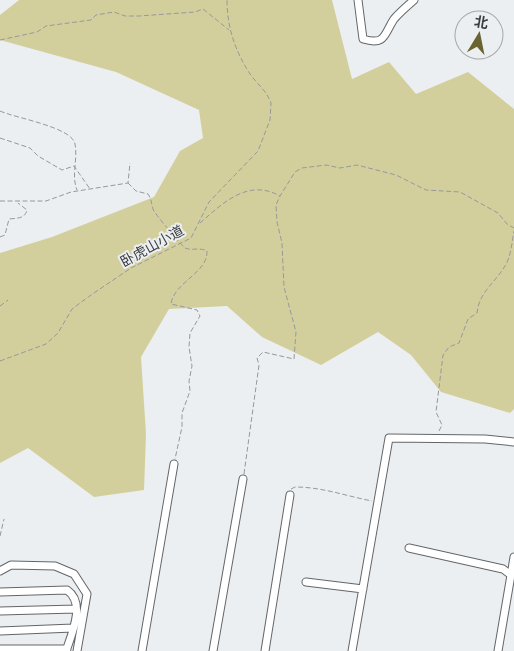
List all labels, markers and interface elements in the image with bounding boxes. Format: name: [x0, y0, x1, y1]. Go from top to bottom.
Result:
north arrow: [454, 10, 504, 60]
text: 北: [473, 13, 490, 31]
street label: 卧虎山小道: [118, 222, 186, 270]

